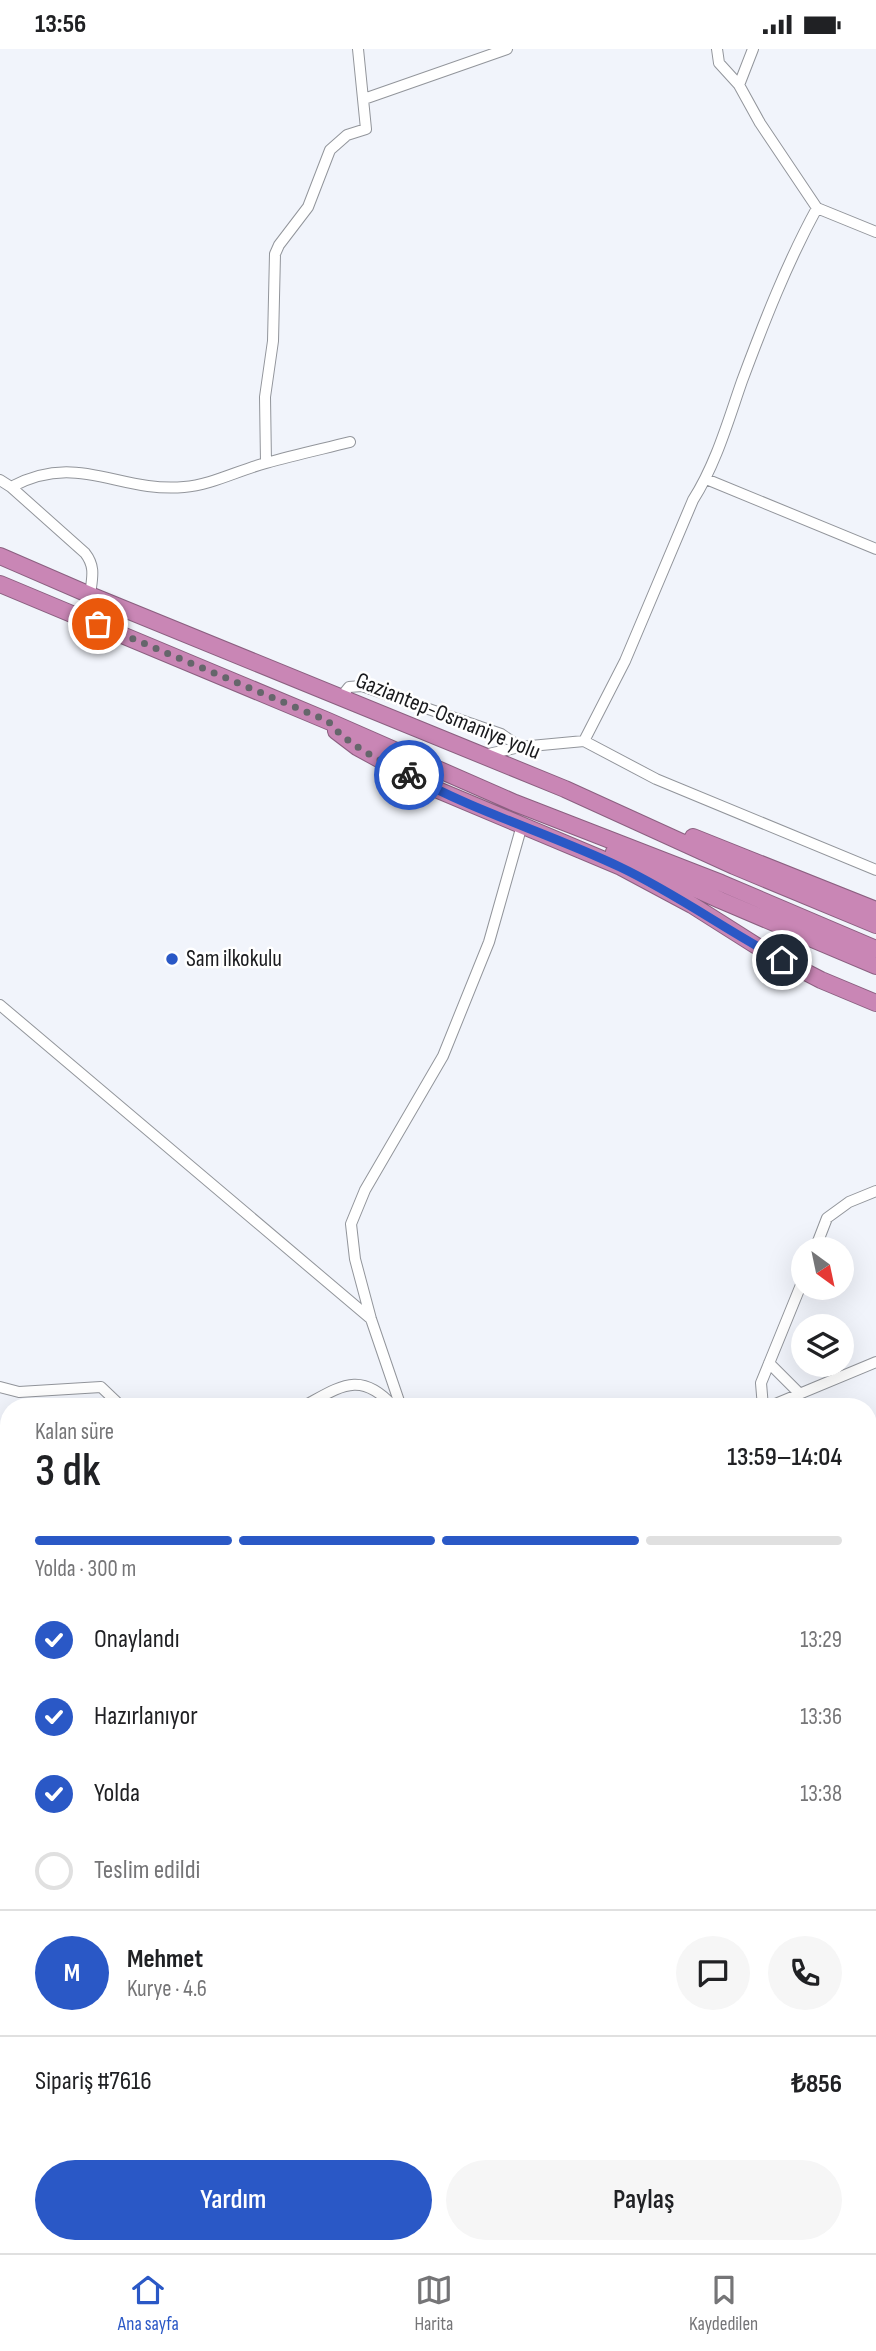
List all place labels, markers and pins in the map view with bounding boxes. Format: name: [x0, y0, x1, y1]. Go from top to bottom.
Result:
pin: [68, 594, 128, 654]
pin: [752, 930, 812, 990]
place label: Sam ilkokulu: [186, 945, 282, 973]
marker: Sam ilkokulu: [164, 951, 180, 967]

